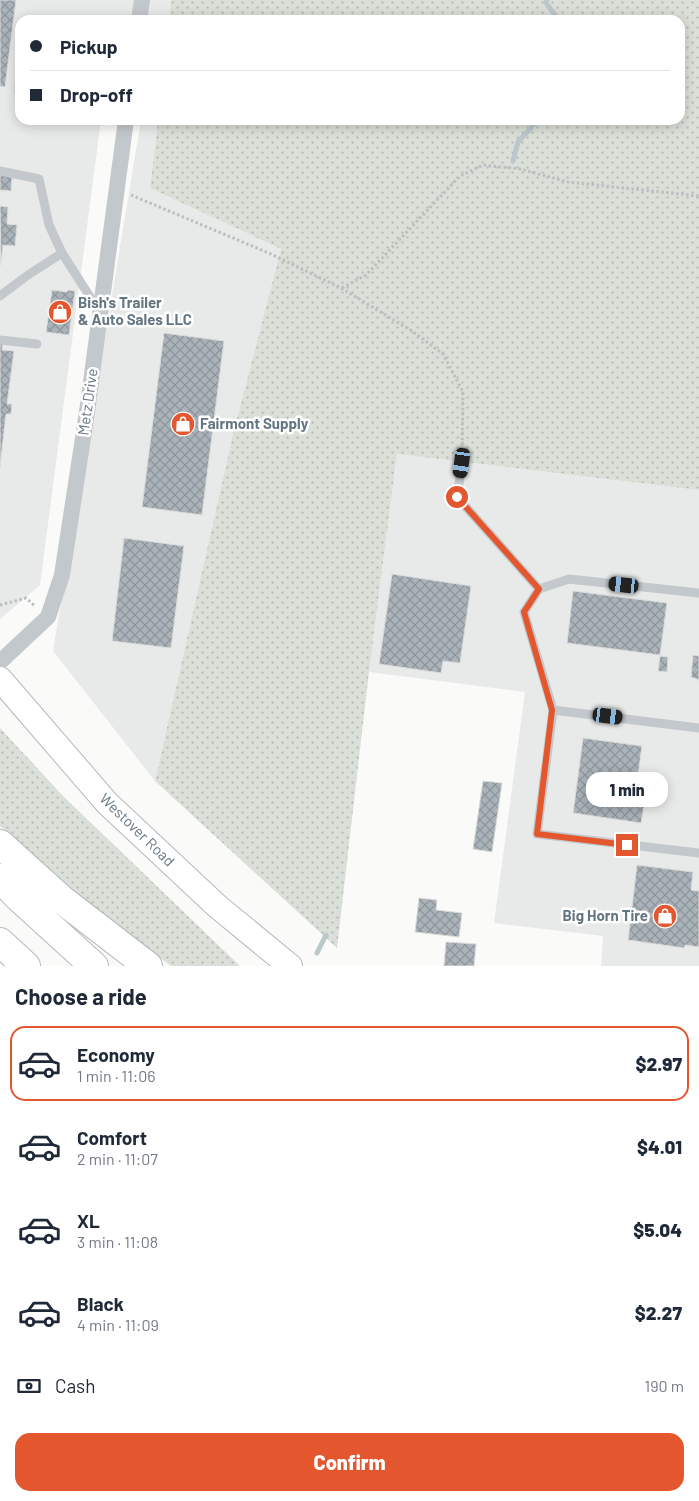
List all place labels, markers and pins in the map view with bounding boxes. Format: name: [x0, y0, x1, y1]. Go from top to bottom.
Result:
place label: Bish's Trailer & Auto Sales LLC: [78, 293, 192, 328]
shop icon: Bish's Trailer & Auto Sales LLC: [47, 299, 73, 325]
shop icon: Fairmont Supply: [170, 411, 196, 437]
place label: Fairmont Supply: [200, 414, 309, 432]
shop icon: Big Horn Tire: [652, 903, 678, 929]
place label: Big Horn Tire: [563, 906, 648, 924]

